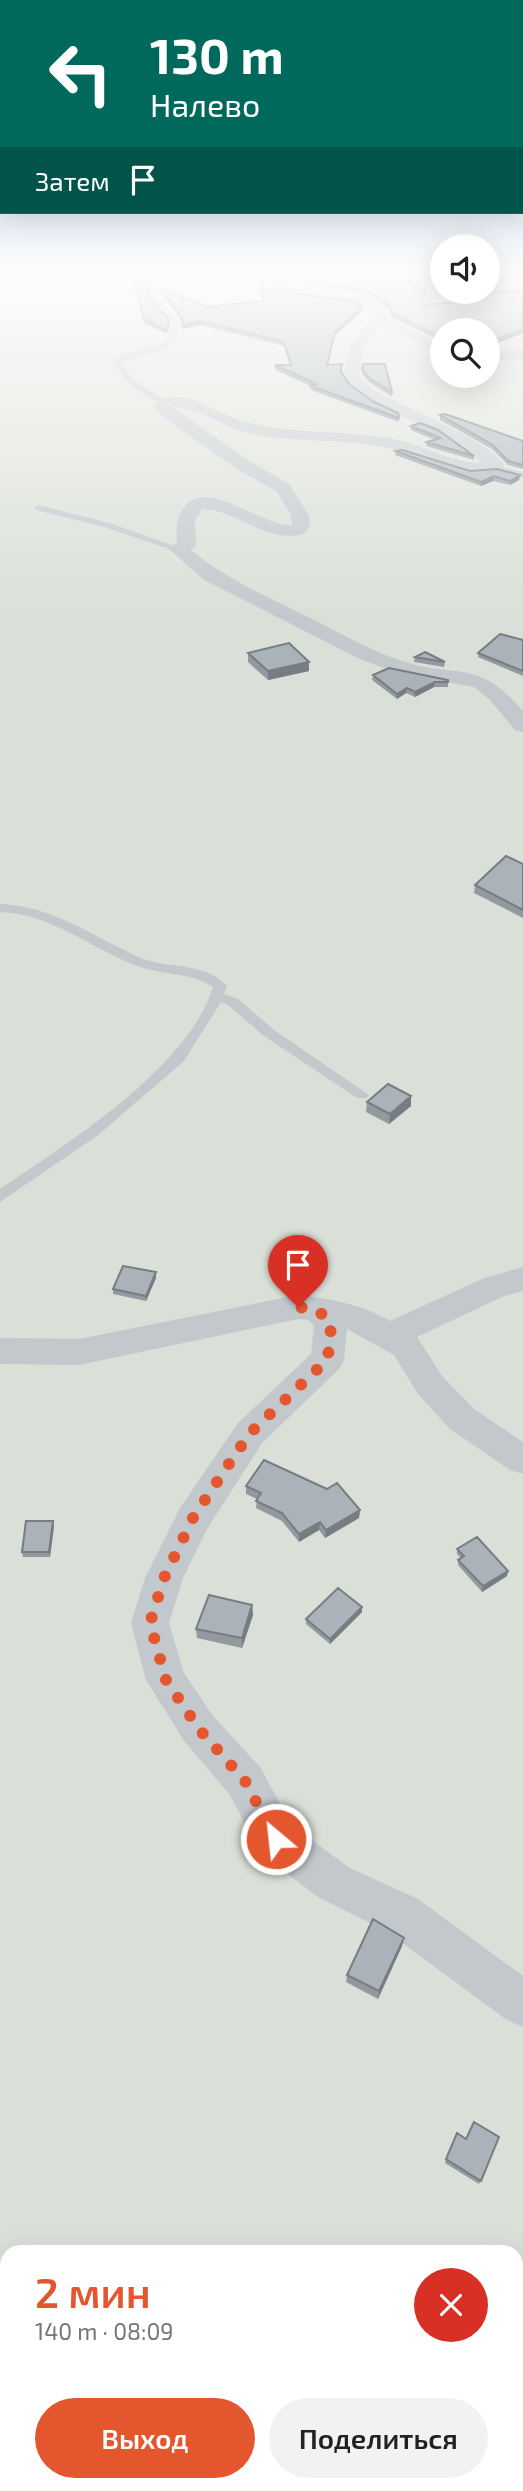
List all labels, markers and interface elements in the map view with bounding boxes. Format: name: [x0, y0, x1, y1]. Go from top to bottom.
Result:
text: 130 m: [150, 25, 284, 84]
icon: left: [35, 28, 126, 119]
text: Налево: [150, 85, 260, 123]
icon: arrive: [124, 161, 162, 199]
text: Затем: [35, 165, 110, 196]
map controls: [430, 234, 500, 388]
button: sound: [430, 234, 500, 304]
button: search: [430, 318, 500, 388]
pin: [268, 1235, 328, 1307]
icon: arrive: [279, 1246, 317, 1284]
position arrow: [239, 1802, 313, 1876]
text: 2 мин: [35, 2266, 151, 2316]
button: close: [414, 2268, 488, 2342]
text: 140 m · 08:09: [35, 2317, 173, 2345]
button: Выход: [35, 2398, 255, 2478]
button: Поделиться: [269, 2398, 488, 2478]

